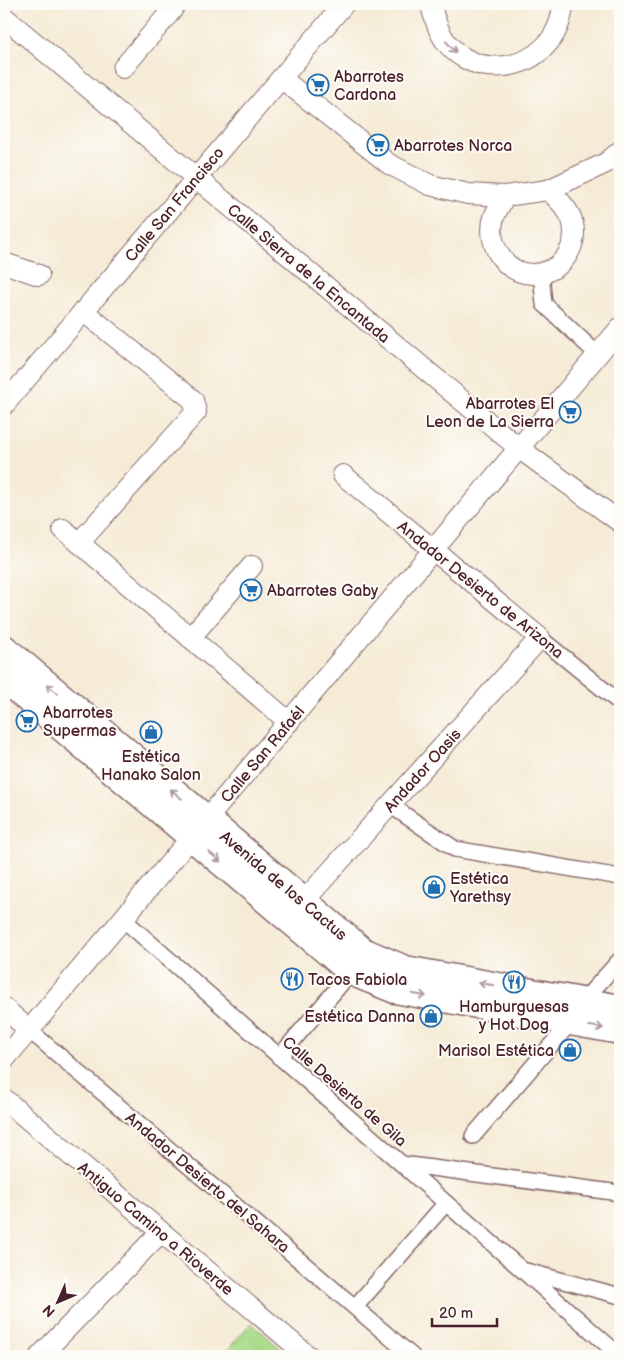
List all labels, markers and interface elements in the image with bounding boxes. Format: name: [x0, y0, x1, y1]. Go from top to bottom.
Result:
one-way arrow: [446, 40, 457, 53]
place label: Abarrotes Cardona: [334, 68, 404, 105]
supermarket icon: Abarrotes Cardona: [306, 73, 330, 97]
supermarket icon: Abarrotes Norca: [366, 133, 390, 157]
place label: Abarrotes Norca: [394, 137, 512, 156]
street label: Calle San Francisco: [122, 144, 229, 266]
street label: Calle Sierra de la Encantada: [223, 201, 393, 348]
place label: Abarrotes El Leon de La Sierra: [425, 395, 554, 432]
supermarket icon: Abarrotes El Leon de La Sierra: [558, 400, 582, 424]
street label: Andador Desierto de Arizona: [393, 517, 567, 663]
supermarket icon: Abarrotes Gaby: [239, 578, 263, 602]
place label: Abarrotes Gaby: [267, 582, 379, 601]
one-way arrow: [45, 683, 58, 695]
street label: Calle San Rafaél: [217, 703, 309, 807]
place label: Abarrotes Supermas: [43, 704, 116, 741]
supermarket icon: Abarrotes Supermas: [15, 709, 39, 733]
shop icon: Estética Hanako Salon: [139, 720, 163, 744]
street label: Andador Oasis: [381, 725, 466, 817]
place label: Estética Hanako Salon: [101, 748, 201, 785]
one-way arrow: [169, 788, 182, 800]
street label: Avenida de los Cactus: [216, 827, 350, 945]
one-way arrow: [208, 851, 221, 863]
place label: Estética Yarethsy: [449, 870, 512, 907]
shop icon: Estética Yarethsy: [422, 875, 446, 899]
restaurant icon: Tacos Fabiola: [280, 967, 304, 991]
restaurant icon: Hamburguesas y Hot Dog: [502, 970, 526, 994]
place label: Tacos Fabiola: [308, 971, 407, 990]
one-way arrow: [479, 978, 495, 988]
one-way arrow: [410, 990, 426, 1000]
place label: Hamburguesas y Hot Dog: [459, 998, 569, 1035]
shop icon: Estética Danna: [419, 1004, 443, 1028]
place label: Estética Danna: [304, 1008, 415, 1027]
one-way arrow: [587, 1022, 603, 1032]
street label: Calle Desierto de Gila: [278, 1033, 410, 1151]
shop icon: Marisol Estética: [558, 1038, 582, 1062]
place label: Marisol Estética: [438, 1042, 554, 1061]
street label: Andador Desierto del Sahara: [121, 1109, 293, 1257]
street label: Antiguo Camino a Rioverde: [73, 1158, 237, 1300]
north arrow: [32, 1278, 82, 1328]
scale bar: [432, 1295, 496, 1327]
text: N: [39, 1301, 59, 1321]
text: 20 m: [439, 1304, 473, 1323]

